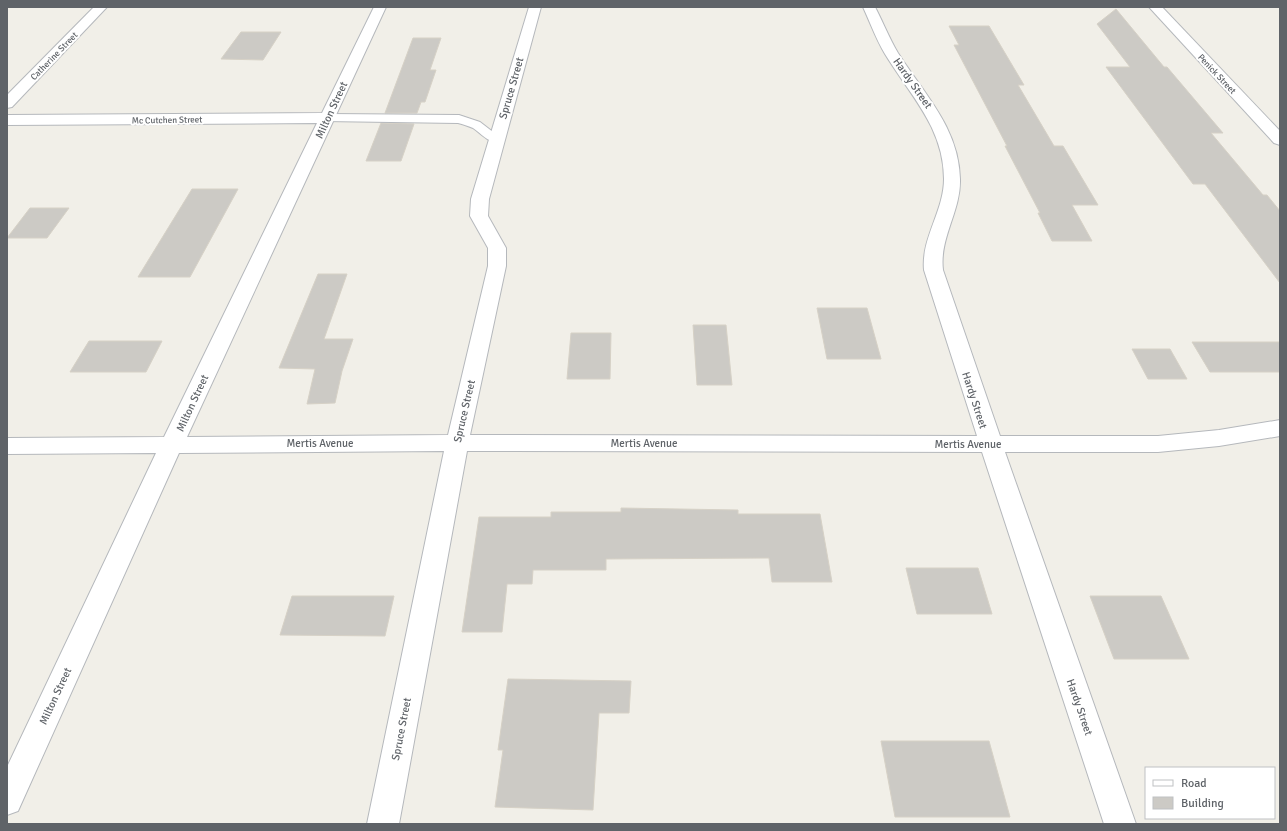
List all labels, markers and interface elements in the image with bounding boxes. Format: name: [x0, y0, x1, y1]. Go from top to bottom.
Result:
street label: Catherine Street: [28, 30, 80, 83]
street label: Penick Street: [1195, 52, 1238, 97]
street label: Hardy Street: [890, 55, 935, 111]
street label: Spruce Street: [496, 56, 527, 121]
street label: Milton Street: [313, 79, 350, 141]
street label: Mc Cutchen Street: [131, 114, 203, 127]
street label: Hardy Street: [959, 370, 990, 430]
street label: Milton Street: [174, 372, 211, 434]
street label: Spruce Street: [451, 378, 478, 444]
street label: Mertis Avenue: [286, 437, 354, 450]
street label: Mertis Avenue: [610, 437, 678, 450]
street label: Mertis Avenue: [934, 438, 1002, 451]
street label: Milton Street: [37, 665, 74, 727]
street label: Hardy Street: [1064, 677, 1095, 737]
street label: Spruce Street: [389, 696, 414, 762]
legend: [1145, 767, 1275, 819]
text: Road: [1181, 776, 1207, 791]
text: Building: [1181, 796, 1224, 811]

